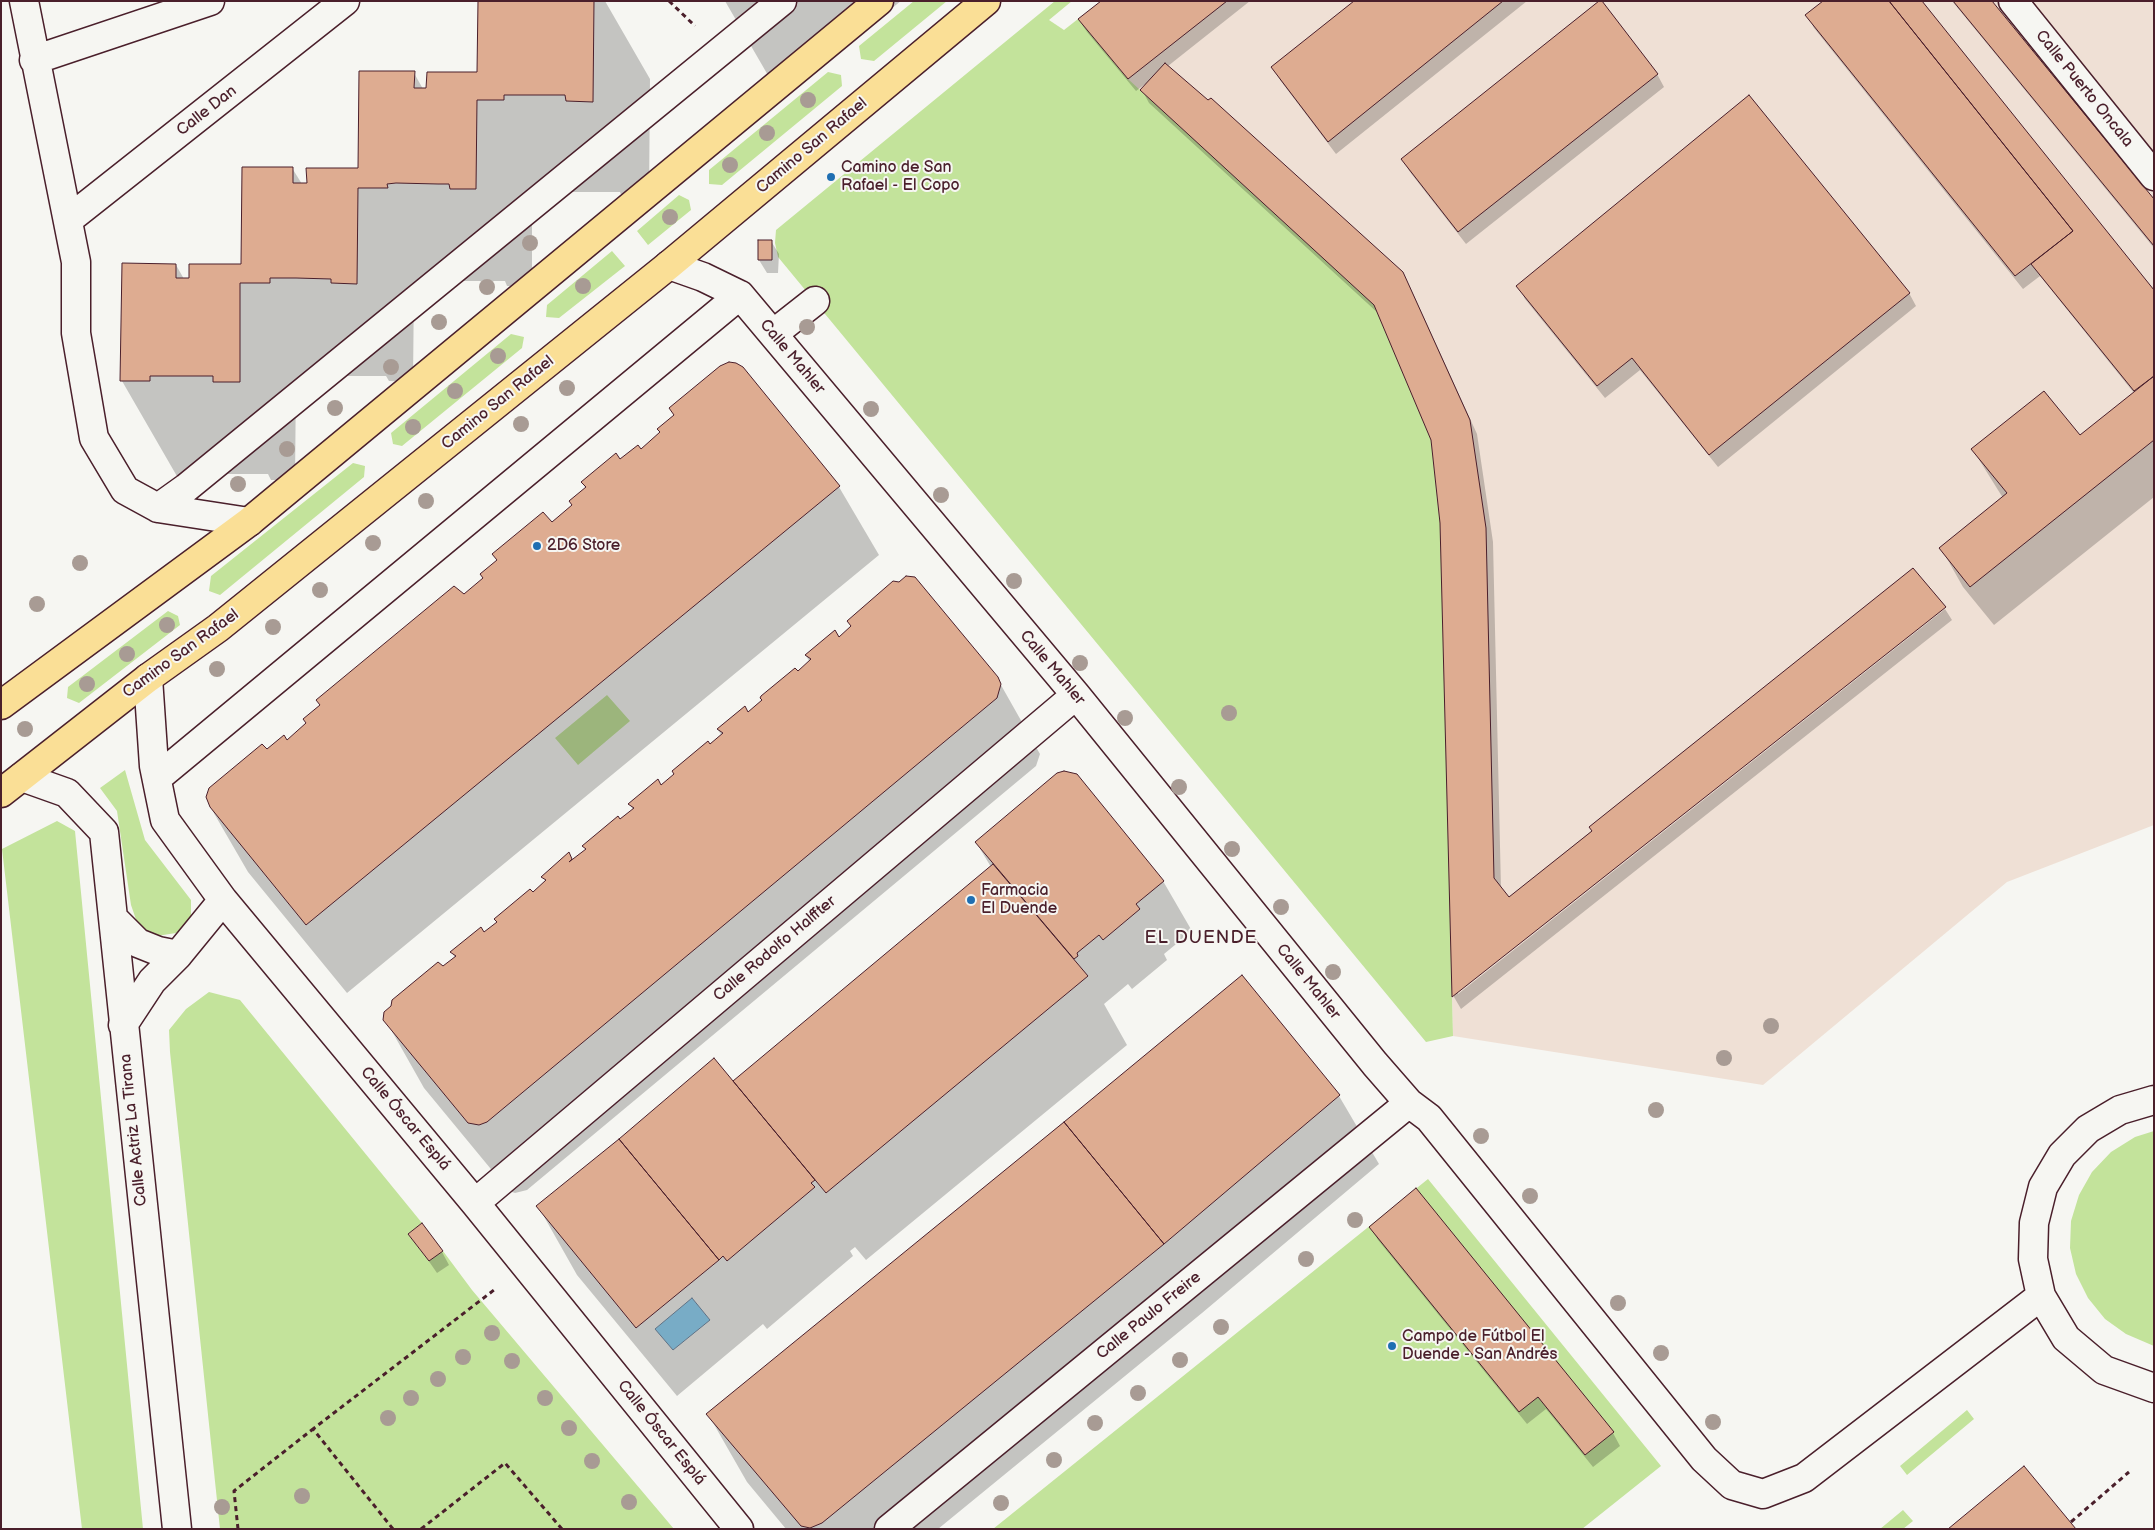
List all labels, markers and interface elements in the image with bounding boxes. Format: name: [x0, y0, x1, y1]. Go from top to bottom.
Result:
street label: Calle Puerto Oncala: [2031, 27, 2137, 151]
street label: Calle Dan: [173, 82, 241, 140]
street label: Camino San Rafael: [753, 94, 871, 198]
place label: Camino de San Rafael - El Copo: [841, 158, 960, 196]
marker: Camino de San Rafael - El Copo: [825, 171, 837, 183]
street label: Calle Mahler: [755, 316, 829, 398]
street label: Camino San Rafael: [438, 352, 558, 454]
place label: 2D6 Store: [547, 536, 620, 556]
marker: 2D6 Store: [531, 540, 543, 552]
street label: Camino San Rafael: [119, 605, 243, 703]
street label: Calle Mahler: [1015, 627, 1089, 709]
place label: Farmacia El Duende: [981, 881, 1057, 919]
street label: Calle Rodolfo Halffter: [710, 892, 840, 1006]
marker: Farmacia El Duende: [965, 894, 977, 906]
district label: EL DUENDE: [1143, 927, 1259, 949]
street label: Calle Mahler: [1272, 940, 1344, 1024]
street label: Calle Actriz La Tirana: [116, 1053, 152, 1207]
street label: Calle Óscar Esplá: [356, 1063, 454, 1175]
street label: Calle Paulo Freire: [1093, 1268, 1205, 1364]
place label: Campo de Fútbol El Duende - San Andrés: [1402, 1327, 1557, 1365]
marker: Campo de Fútbol El Duende - San Andrés: [1386, 1340, 1398, 1352]
street label: Calle Óscar Esplá: [613, 1377, 709, 1489]

